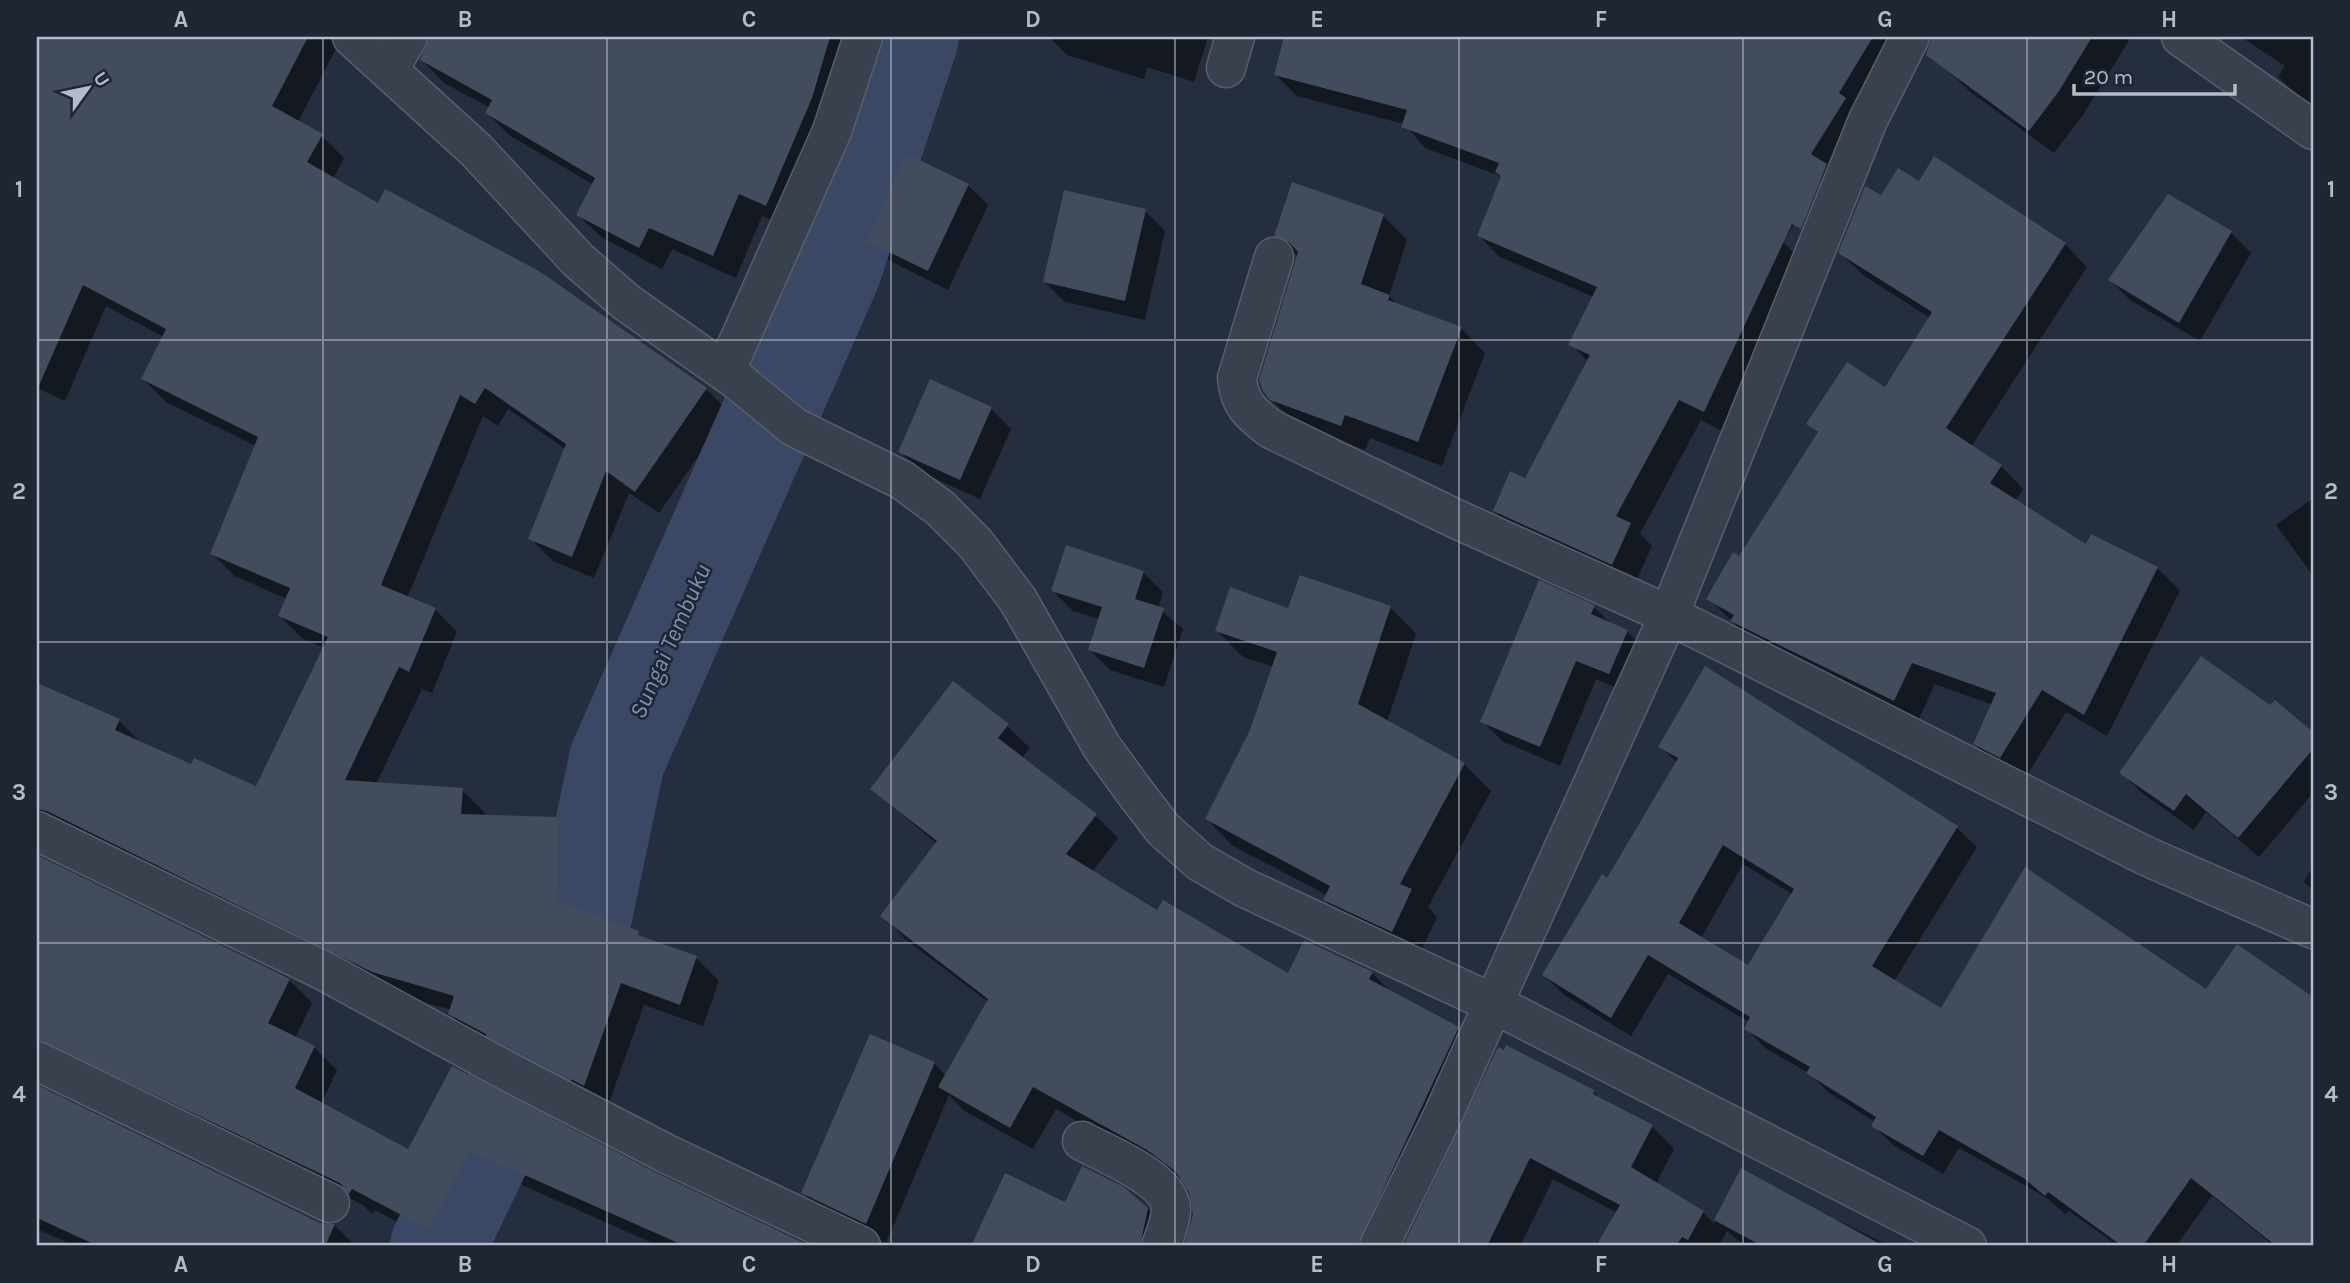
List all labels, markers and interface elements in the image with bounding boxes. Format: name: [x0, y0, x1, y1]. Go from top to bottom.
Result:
text: A: [174, 6, 188, 33]
text: B: [458, 6, 472, 33]
text: C: [742, 6, 756, 33]
text: D: [1025, 6, 1041, 33]
text: E: [1310, 6, 1324, 33]
text: F: [1595, 6, 1607, 33]
text: G: [1877, 6, 1893, 33]
text: H: [2161, 6, 2177, 33]
north arrow: [52, 52, 122, 122]
scale bar: [2074, 52, 2234, 96]
text: 20 m: [2084, 65, 2133, 89]
text: U: [89, 68, 114, 91]
text: 1: [15, 176, 23, 203]
text: 1: [2327, 176, 2335, 203]
text: 2: [12, 478, 26, 505]
text: 2: [2324, 478, 2338, 505]
water label: Sungai Tembuku: [623, 559, 717, 723]
text: 3: [12, 779, 26, 806]
text: 3: [2324, 779, 2338, 806]
text: 4: [12, 1081, 26, 1108]
text: 4: [2324, 1081, 2338, 1108]
text: A: [174, 1251, 188, 1278]
text: B: [458, 1251, 472, 1278]
text: C: [742, 1251, 756, 1278]
text: D: [1025, 1251, 1041, 1278]
text: E: [1310, 1251, 1324, 1278]
text: F: [1595, 1251, 1607, 1278]
text: G: [1877, 1251, 1893, 1278]
text: H: [2161, 1251, 2177, 1278]

